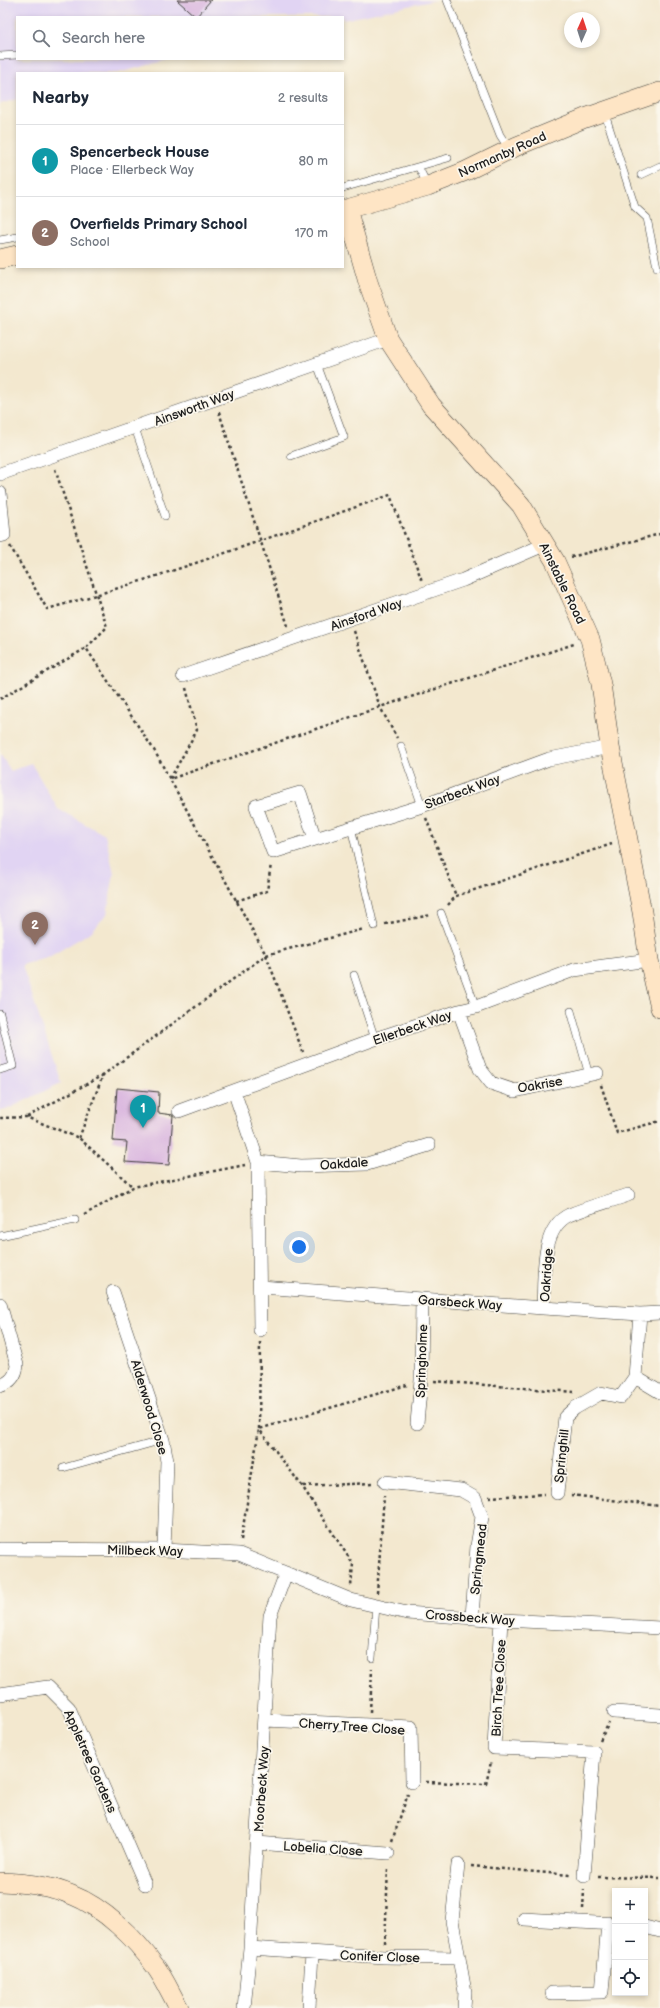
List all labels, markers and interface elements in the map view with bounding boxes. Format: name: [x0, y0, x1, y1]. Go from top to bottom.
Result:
north arrow: [564, 12, 600, 48]
search box: [16, 16, 344, 60]
icon: search: [30, 27, 52, 49]
text: Search here: [62, 29, 145, 48]
text: Nearby: [32, 88, 89, 108]
text: 2 results: [278, 90, 328, 106]
street label: Normanby Road: [456, 128, 549, 181]
text: Spencerbeck House: [70, 143, 209, 162]
text: 1: [42, 153, 48, 169]
text: 80 m: [299, 153, 328, 169]
text: Place · Ellerbeck Way: [70, 162, 194, 178]
text: Overfields Primary School: [70, 215, 247, 234]
text: 2: [41, 225, 49, 241]
text: 170 m: [295, 225, 328, 241]
text: School: [70, 234, 110, 250]
street label: Ainsworth Way: [152, 386, 237, 430]
street label: Ainstable Road: [536, 540, 589, 627]
street label: Ainsford Way: [328, 595, 404, 635]
street label: Starbeck Way: [422, 771, 502, 813]
pin: 2: [22, 912, 48, 945]
street label: Ellerbeck Way: [371, 1007, 454, 1049]
street label: Oakrise: [516, 1073, 564, 1097]
pin: 1: [130, 1095, 156, 1128]
street label: Oakdale: [319, 1154, 369, 1174]
your location: [289, 1237, 309, 1257]
street label: Oakridge: [537, 1247, 557, 1302]
street label: Garsbeck Way: [418, 1292, 502, 1314]
street label: Springholme: [413, 1324, 431, 1398]
street label: Alderwood Close: [127, 1358, 171, 1457]
street label: Springhill: [551, 1428, 573, 1484]
street label: Springmead: [467, 1523, 491, 1595]
street label: Millbeck Way: [107, 1542, 183, 1560]
street label: Crossbeck Way: [425, 1607, 515, 1629]
street label: Birch Tree Close: [488, 1639, 510, 1737]
street label: Appletree Gardens: [60, 1707, 120, 1816]
street label: Cherry Tree Close: [298, 1715, 406, 1739]
street label: Moorbeck Way: [251, 1745, 273, 1833]
street label: Lobelia Close: [283, 1838, 364, 1860]
map controls: [612, 1888, 648, 1996]
button: +: [612, 1888, 648, 1924]
button: −: [612, 1924, 648, 1960]
street label: Conifer Close: [340, 1948, 421, 1966]
button: locate: [612, 1960, 648, 1996]

